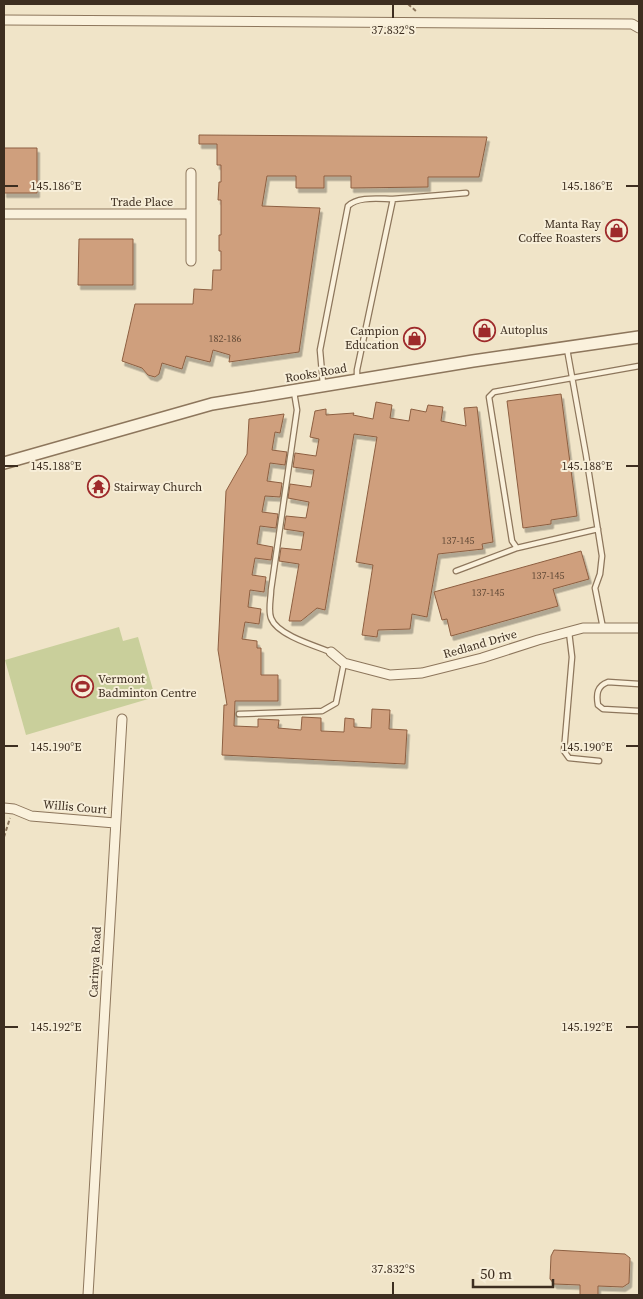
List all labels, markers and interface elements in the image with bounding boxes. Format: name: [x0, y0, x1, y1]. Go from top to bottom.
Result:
text: 37.832°S: [371, 22, 415, 38]
text: 145.186°E: [31, 178, 81, 194]
text: 145.186°E: [562, 178, 612, 194]
street label: Trade Place: [111, 194, 173, 210]
place label: Manta Ray Coffee Roasters: [518, 216, 602, 246]
shop icon: Manta Ray Coffee Roasters: [605, 219, 629, 243]
shop icon: Autoplus: [472, 318, 496, 342]
place label: Autoplus: [500, 322, 548, 338]
place label: Campion Education: [345, 323, 399, 353]
shop icon: Campion Education: [403, 326, 427, 350]
house number: 182-186: [208, 332, 242, 345]
street label: Rooks Road: [284, 360, 348, 386]
text: 145.188°E: [31, 458, 81, 474]
text: 145.188°E: [562, 458, 612, 474]
temple icon: Stairway Church: [86, 475, 110, 499]
place label: Stairway Church: [114, 479, 202, 495]
house number: 137-145: [441, 534, 475, 547]
house number: 137-145: [531, 569, 565, 582]
house number: 137-145: [471, 586, 505, 599]
street label: Redland Drive: [441, 626, 519, 662]
place label: Vermont Badminton Centre: [98, 671, 197, 701]
sports icon: Vermont Badminton Centre: [70, 674, 94, 698]
text: 145.190°E: [31, 739, 81, 755]
text: 145.190°E: [562, 739, 612, 755]
street label: Willis Court: [43, 796, 108, 818]
street label: Carinya Road: [85, 926, 105, 998]
text: 145.192°E: [31, 1019, 81, 1035]
text: 145.192°E: [562, 1019, 612, 1035]
scale bar: [473, 1256, 553, 1288]
text: 37.832°S: [371, 1261, 415, 1277]
text: 50 m: [480, 1263, 512, 1284]

